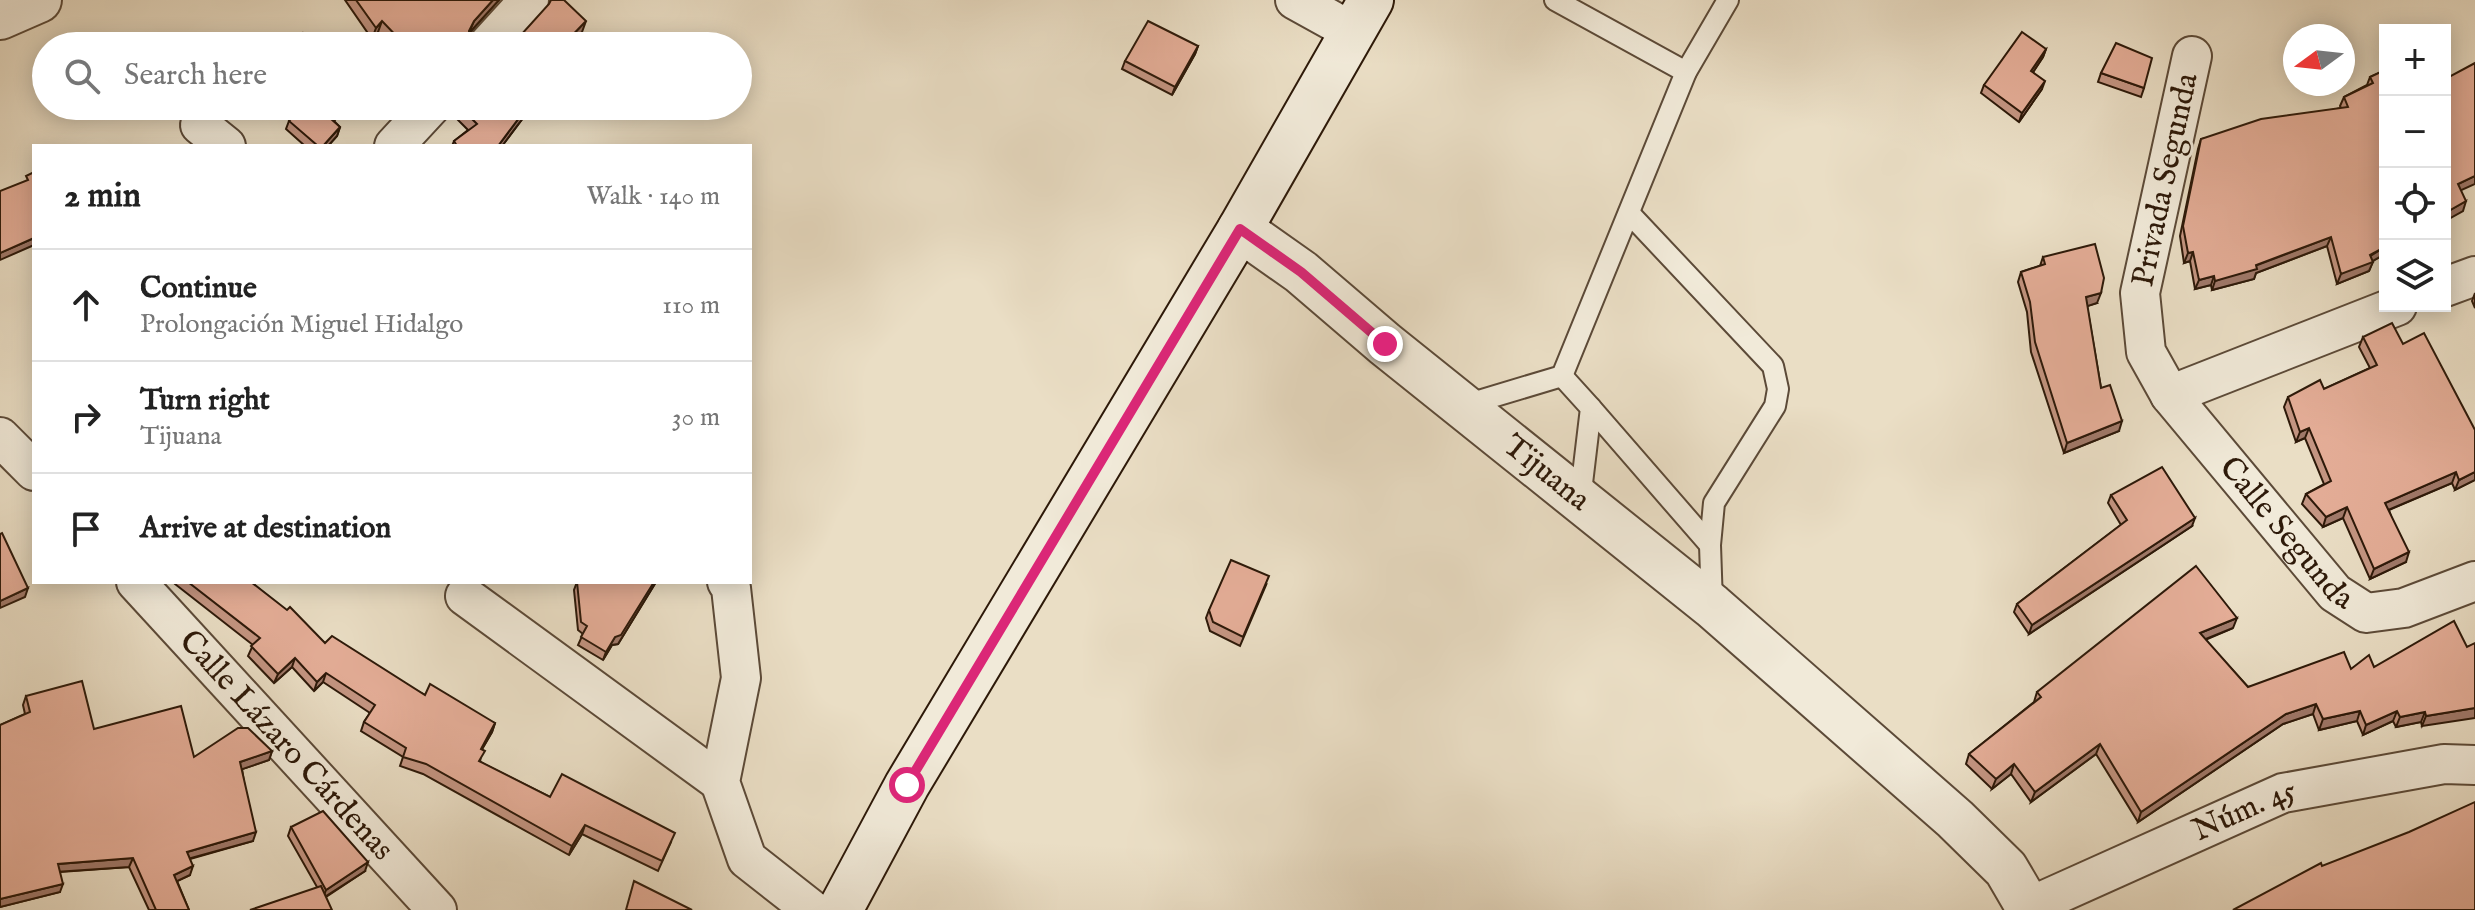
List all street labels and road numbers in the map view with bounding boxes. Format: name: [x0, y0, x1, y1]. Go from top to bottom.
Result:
street label: Privada Segunda: [2123, 69, 2209, 291]
street label: Tijuana: [1494, 426, 1599, 521]
street label: Calle Segunda: [2210, 448, 2361, 620]
street label: Calle Lázaro Cárdenas: [170, 621, 402, 870]
street label: Núm. 45: [2186, 771, 2299, 851]

